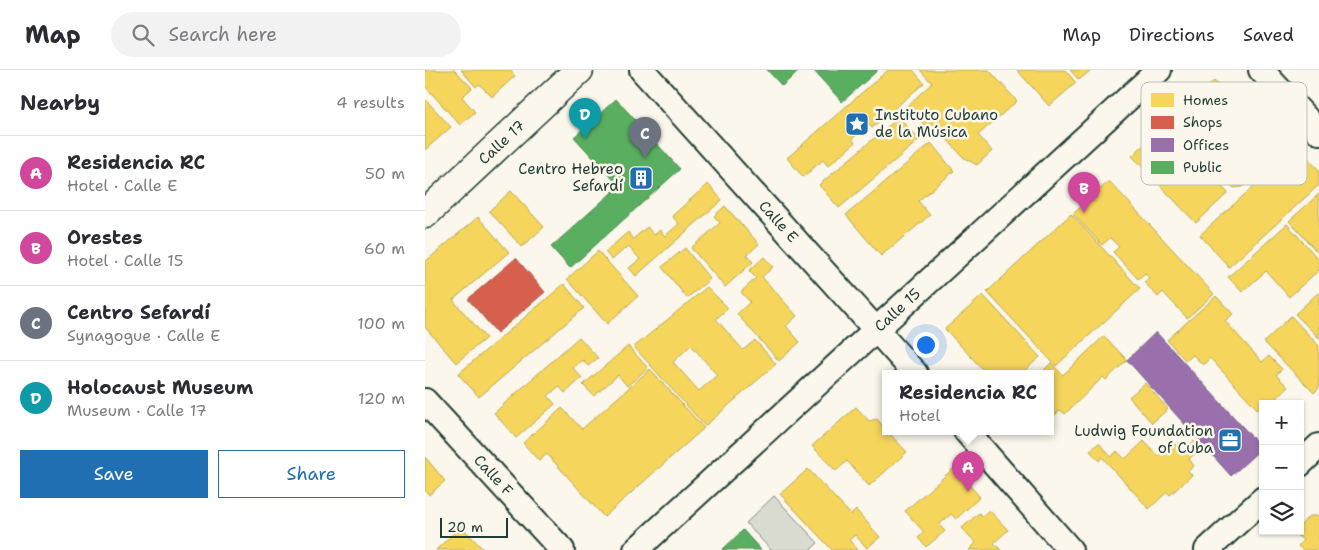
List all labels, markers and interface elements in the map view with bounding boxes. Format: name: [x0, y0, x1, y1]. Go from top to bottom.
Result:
search box: [111, 12, 461, 57]
text: Map: [25, 19, 81, 51]
icon: search: [129, 21, 157, 49]
text: Search here: [169, 22, 277, 47]
text: Map: [1063, 23, 1101, 47]
text: Directions: [1129, 23, 1215, 47]
text: Saved: [1243, 23, 1294, 47]
legend: [1141, 82, 1307, 185]
text: Nearby: [20, 89, 100, 117]
text: Homes: [1183, 91, 1228, 109]
text: 4 results: [336, 92, 405, 113]
pin: D: [569, 98, 601, 139]
place label: Instituto Cubano de la Música: [875, 105, 998, 142]
place icon: Instituto Cubano de la Música: [844, 111, 870, 137]
text: Shops: [1183, 113, 1222, 131]
street label: Calle 17: [474, 116, 529, 169]
pin: C: [629, 117, 661, 158]
text: Offices: [1183, 136, 1229, 154]
text: Residencia RC: [67, 150, 205, 175]
text: Public: [1183, 158, 1222, 176]
place label: Centro Hebreo Sefardí: [518, 159, 624, 196]
text: A: [30, 163, 42, 184]
text: 50 m: [365, 163, 405, 184]
building icon: Centro Hebreo Sefardí: [628, 165, 654, 191]
pin: B: [1068, 172, 1100, 213]
text: Hotel · Calle E: [67, 175, 177, 196]
street label: Calle E: [754, 196, 803, 247]
text: Orestes: [67, 225, 142, 250]
text: B: [31, 238, 41, 259]
text: 60 m: [364, 238, 405, 259]
text: Hotel · Calle 15: [67, 250, 184, 271]
street label: Calle 15: [870, 284, 925, 336]
text: Centro Sefardí: [67, 300, 210, 325]
text: C: [31, 313, 41, 334]
text: 100 m: [357, 313, 405, 334]
text: Synagogue · Calle E: [67, 325, 220, 346]
your location: [913, 332, 939, 358]
popup: [882, 370, 1054, 435]
text: Holocaust Museum: [67, 375, 253, 400]
text: Residencia RC: [899, 380, 1037, 405]
text: D: [30, 388, 42, 409]
text: 120 m: [358, 388, 405, 409]
text: Museum · Calle 17: [67, 400, 207, 421]
map controls: [1259, 400, 1304, 535]
button: +: [1259, 400, 1304, 445]
text: Hotel: [899, 405, 940, 426]
place label: Ludwig Foundation of Cuba: [1074, 421, 1214, 458]
office icon: Ludwig Foundation of Cuba: [1217, 427, 1243, 453]
button: −: [1259, 445, 1304, 490]
button: Save: [20, 450, 208, 498]
button: Share: [218, 450, 405, 498]
street label: Calle F: [469, 450, 517, 500]
pin: A: [952, 451, 984, 492]
button: layers: [1259, 490, 1304, 535]
scale bar: [440, 515, 507, 538]
text: 20 m: [447, 518, 483, 536]

